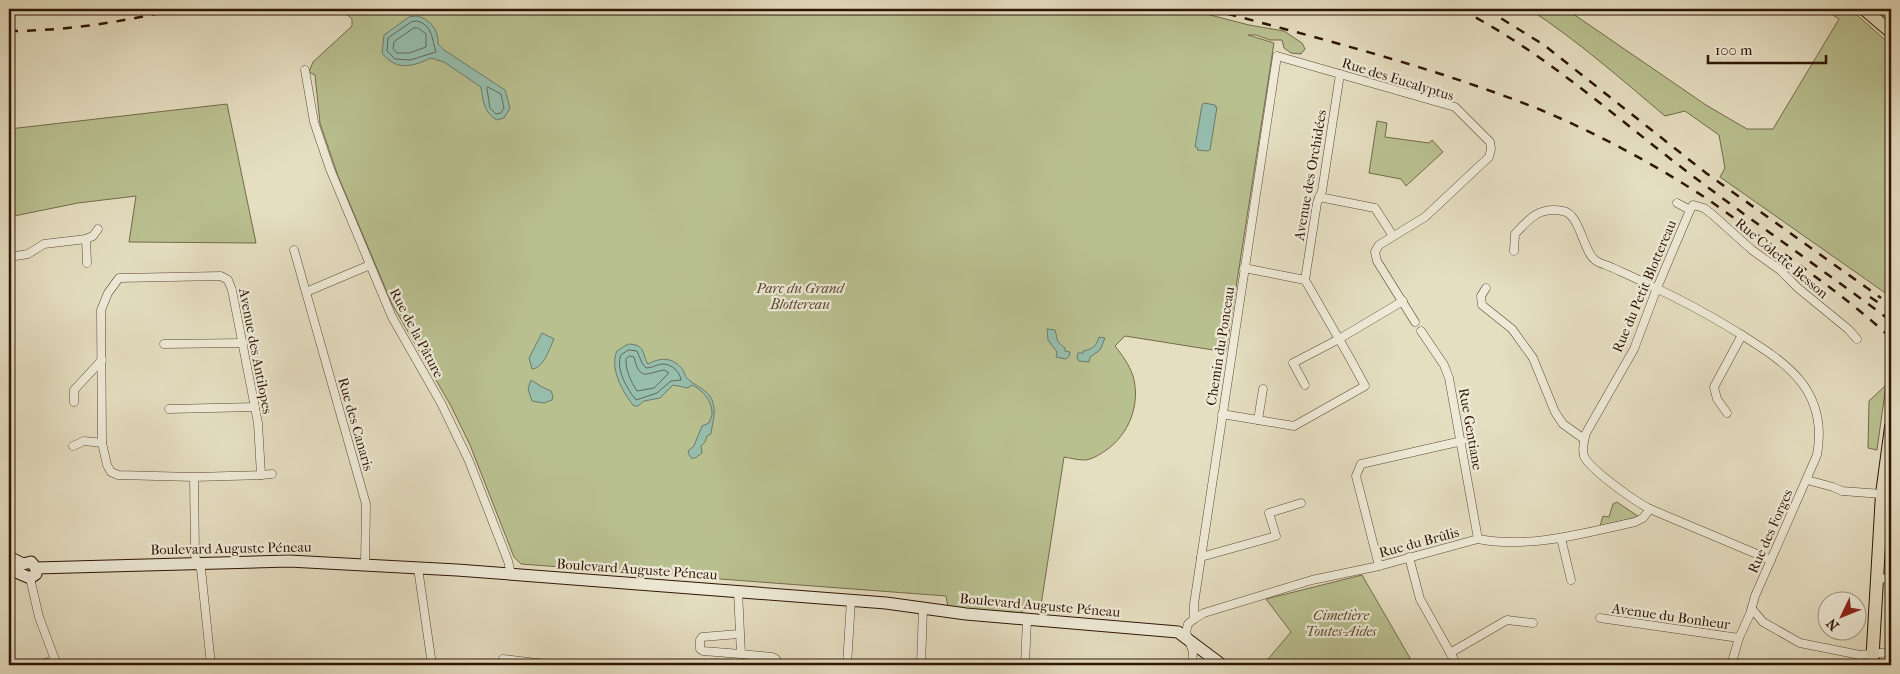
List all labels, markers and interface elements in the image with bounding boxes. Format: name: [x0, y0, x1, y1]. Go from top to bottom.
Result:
scale bar: [1708, 32, 1825, 64]
text: 100 m: [1715, 41, 1753, 59]
street label: Rue des Eucalyptus: [1340, 54, 1456, 105]
street label: Avenue des Orchidées: [1290, 108, 1330, 243]
street label: Rue Colette Besson: [1732, 215, 1832, 302]
street label: Rue du Petit Blottereau: [1609, 217, 1680, 355]
park label: Parc du Grand Blottereau: [755, 280, 846, 313]
street label: Rue de la Pâture: [386, 285, 447, 381]
street label: Chemin du Ponceau: [1203, 285, 1238, 407]
street label: Avenue des Antilopes: [235, 286, 276, 415]
street label: Rue des Canaris: [334, 376, 377, 473]
street label: Rue Gentiane: [1455, 387, 1486, 472]
street label: Rue des Forges: [1744, 486, 1797, 576]
street label: Rue du Brûlis: [1377, 524, 1461, 561]
street label: Boulevard Auguste Péneau: [150, 539, 312, 558]
street label: Boulevard Auguste Péneau: [556, 555, 718, 584]
street label: Boulevard Auguste Péneau: [959, 590, 1121, 621]
north arrow: [1818, 592, 1868, 642]
street label: Avenue du Bonheur: [1610, 600, 1731, 633]
park label: Cimetière Toutes-Aides: [1306, 607, 1377, 640]
text: N: [1823, 615, 1843, 634]

